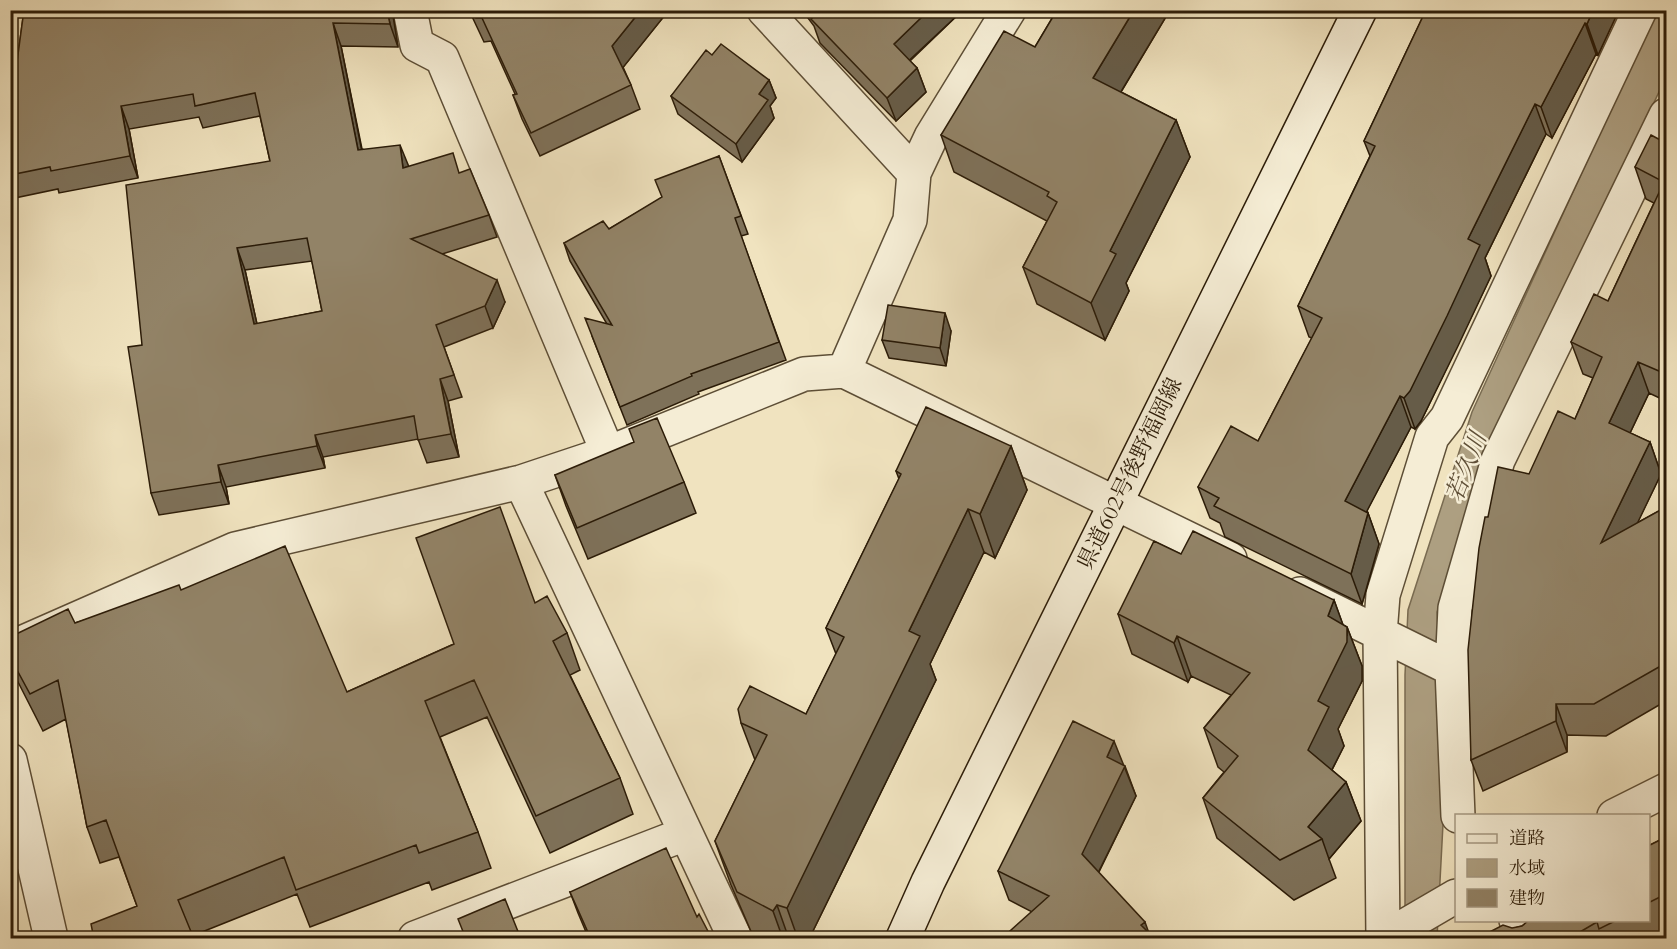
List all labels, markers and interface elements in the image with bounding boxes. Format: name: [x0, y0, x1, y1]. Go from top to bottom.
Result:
street label: 県道602号後野福岡線: [1070, 373, 1189, 574]
water label: 若久川: [1438, 425, 1496, 507]
legend: [1455, 814, 1650, 922]
text: 道路: [1509, 826, 1545, 851]
text: 水域: [1509, 856, 1545, 881]
text: 建物: [1509, 886, 1545, 911]

